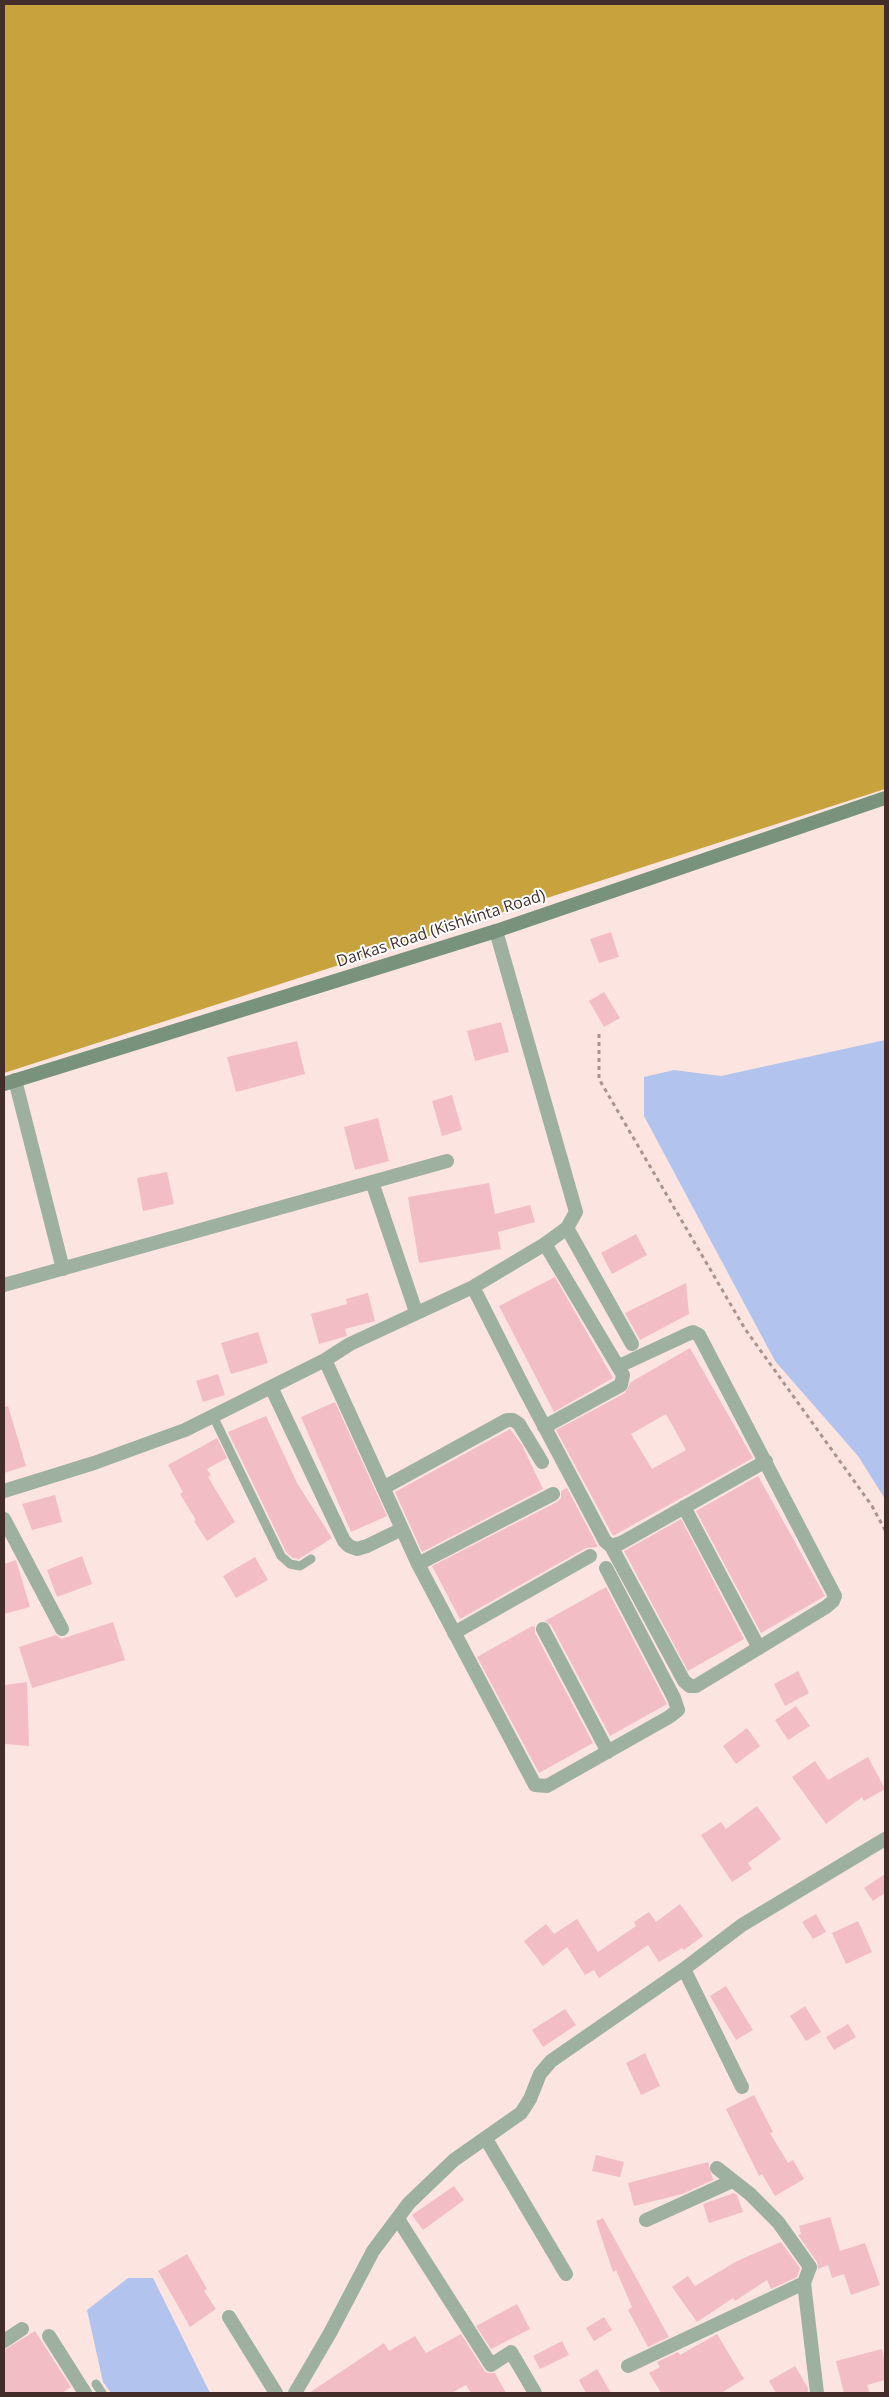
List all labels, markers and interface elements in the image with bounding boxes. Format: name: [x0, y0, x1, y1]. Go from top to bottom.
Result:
street label: Darkas Road (Kishkinta Road): [334, 886, 548, 972]

